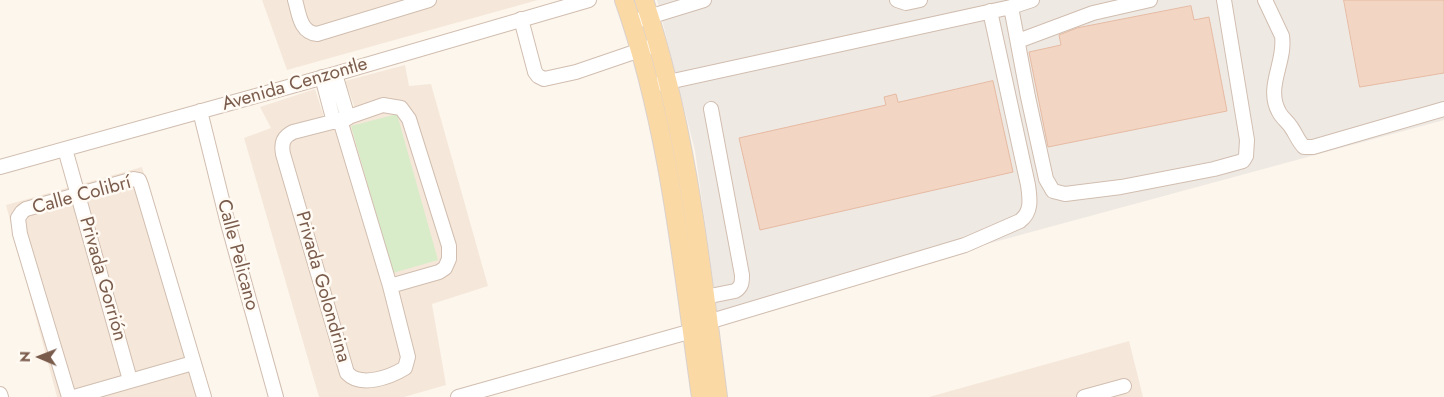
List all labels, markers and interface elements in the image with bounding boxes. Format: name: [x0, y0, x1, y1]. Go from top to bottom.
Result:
street label: Avenida Cenzontle: [220, 53, 370, 117]
street label: Calle Colibrí: [30, 172, 134, 220]
street label: Calle Pelicano: [211, 197, 263, 313]
street label: Privada Golondrina: [290, 209, 354, 365]
street label: Privada Gorrión: [73, 214, 131, 344]
north arrow: [15, 332, 65, 382]
text: N: [15, 351, 35, 362]

